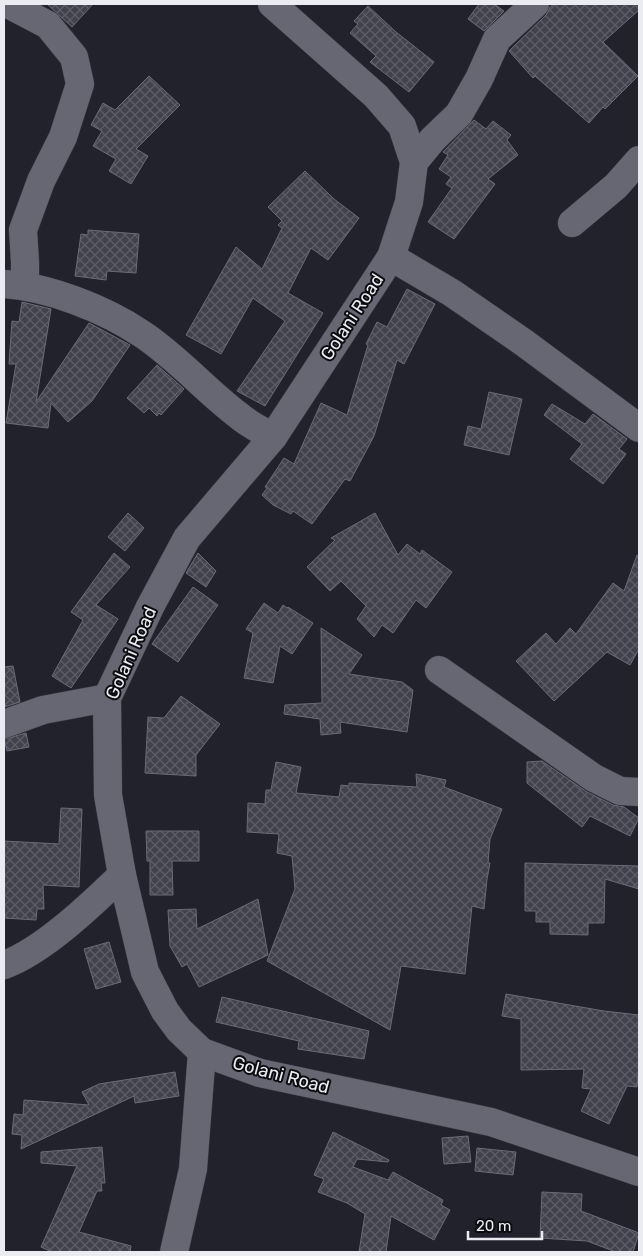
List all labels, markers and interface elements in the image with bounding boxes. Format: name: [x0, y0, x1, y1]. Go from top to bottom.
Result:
street label: Golani Road: [316, 269, 388, 365]
street label: Golani Road: [101, 603, 161, 703]
street label: Golani Road: [230, 1052, 332, 1098]
scale bar: [468, 1208, 542, 1240]
text: 20 m: [476, 1217, 511, 1235]

